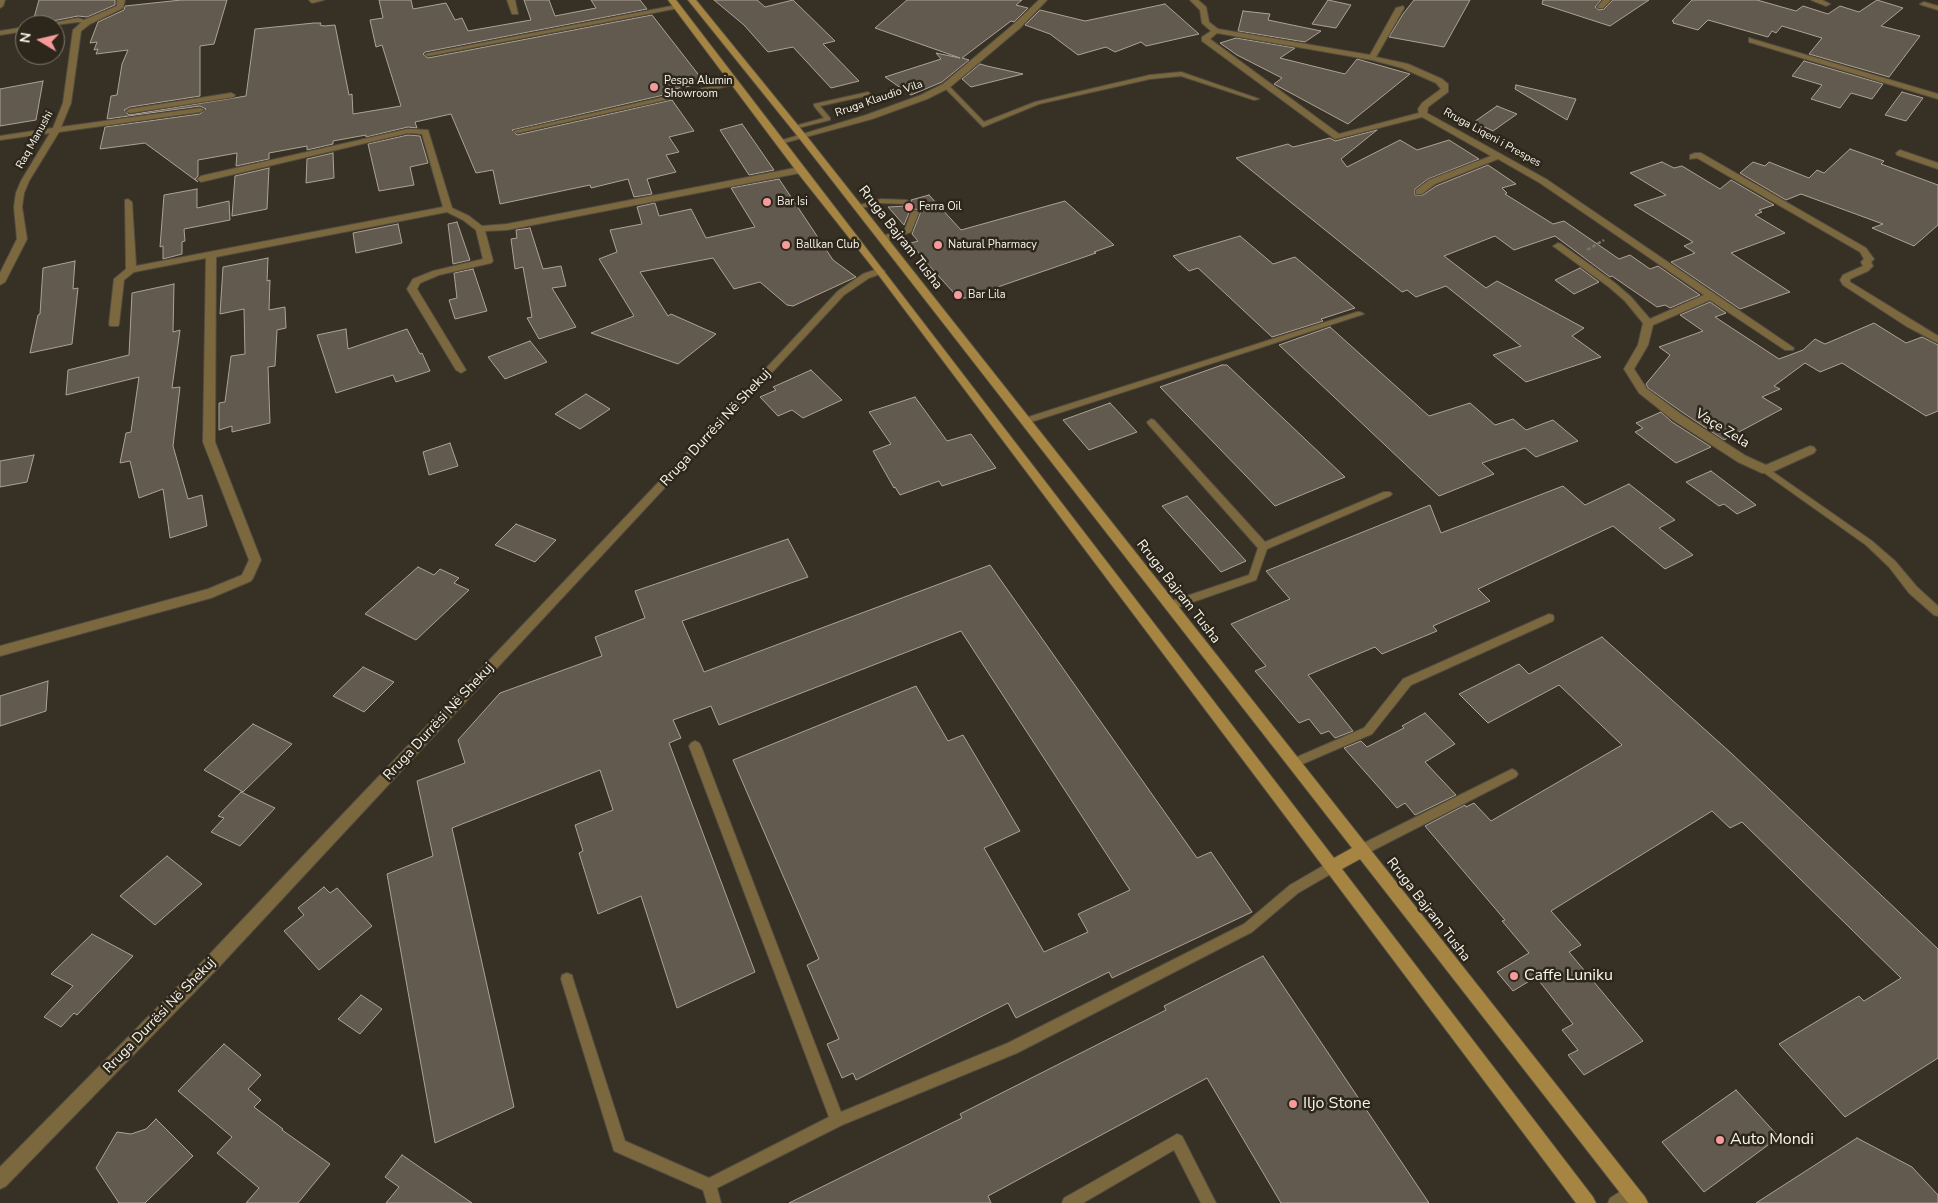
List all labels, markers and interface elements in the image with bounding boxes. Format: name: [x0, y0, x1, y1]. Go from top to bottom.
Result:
north arrow: [15, 15, 65, 65]
text: N: [15, 31, 36, 44]
place label: Pespa Alumin Showroom: [664, 74, 733, 100]
street label: Rruga Klaudio Vila: [833, 78, 925, 120]
marker: Pespa Alumin Showroom: [648, 81, 660, 93]
street label: Rruga Liqeni i Prespes: [1441, 106, 1543, 170]
street label: Raq Manushi: [14, 109, 56, 171]
street label: Rruga Bajram Tusha: [854, 183, 946, 293]
place label: Bar Isi: [777, 195, 808, 209]
marker: Bar Isi: [761, 196, 773, 208]
place label: Ferra Oil: [919, 200, 961, 214]
marker: Ferra Oil: [903, 201, 915, 213]
place label: Ballkan Club: [796, 238, 859, 252]
place label: Natural Pharmacy: [948, 238, 1037, 252]
marker: Ballkan Club: [780, 239, 792, 251]
marker: Natural Pharmacy: [932, 239, 944, 251]
place label: Bar Lila: [968, 288, 1006, 302]
marker: Bar Lila: [952, 289, 964, 301]
street label: Rruga Durrësi Në Shekuj: [657, 366, 775, 490]
street label: Vaçe Zela: [1692, 406, 1752, 452]
street label: Rruga Bajram Tusha: [1132, 537, 1224, 647]
street label: Rruga Durrësi Në Shekuj: [380, 660, 498, 784]
street label: Rruga Bajram Tusha: [1382, 855, 1474, 965]
street label: Rruga Durrësi Në Shekuj: [100, 955, 220, 1077]
place label: Caffe Luniku: [1524, 966, 1613, 986]
marker: Caffe Luniku: [1508, 970, 1520, 982]
place label: Iljo Stone: [1303, 1094, 1370, 1114]
marker: Iljo Stone: [1287, 1098, 1299, 1110]
place label: Auto Mondi: [1730, 1130, 1814, 1150]
marker: Auto Mondi: [1714, 1134, 1726, 1146]

